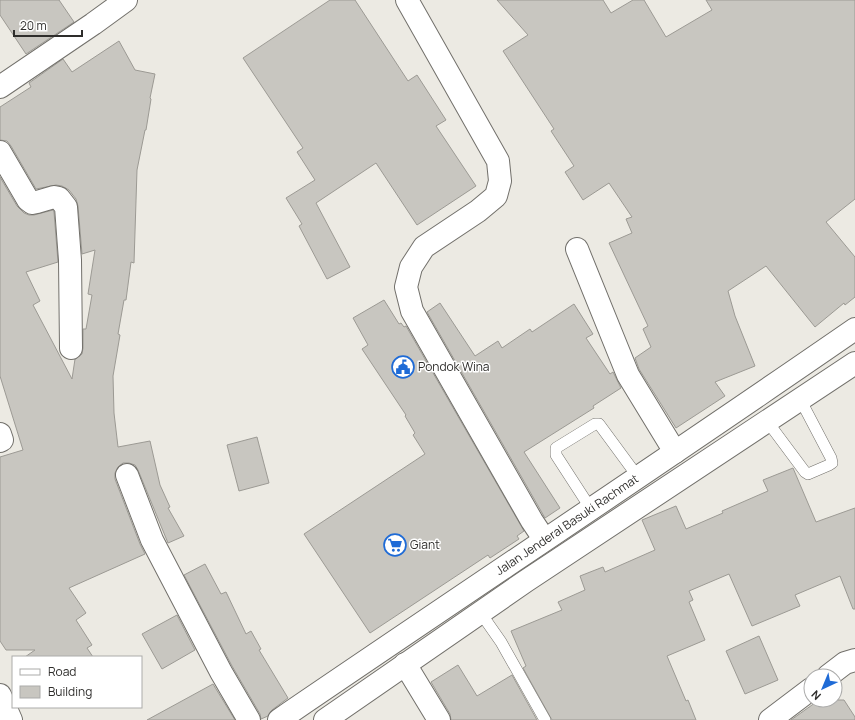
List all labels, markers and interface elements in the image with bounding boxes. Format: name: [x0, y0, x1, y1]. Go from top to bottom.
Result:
scale bar: [14, 12, 82, 38]
text: 20 m: [20, 17, 47, 34]
public building icon: Pondok Wina: [390, 354, 416, 380]
place label: Pondok Wina: [418, 358, 490, 375]
street label: Jalan Jenderal Basuki Rachmat: [492, 470, 642, 579]
supermarket icon: Giant: [382, 532, 408, 558]
place label: Giant: [410, 536, 440, 553]
legend: [12, 656, 142, 708]
text: Road: [48, 663, 76, 680]
north arrow: [803, 668, 843, 708]
text: Building: [48, 683, 92, 700]
text: N: [808, 687, 824, 704]

